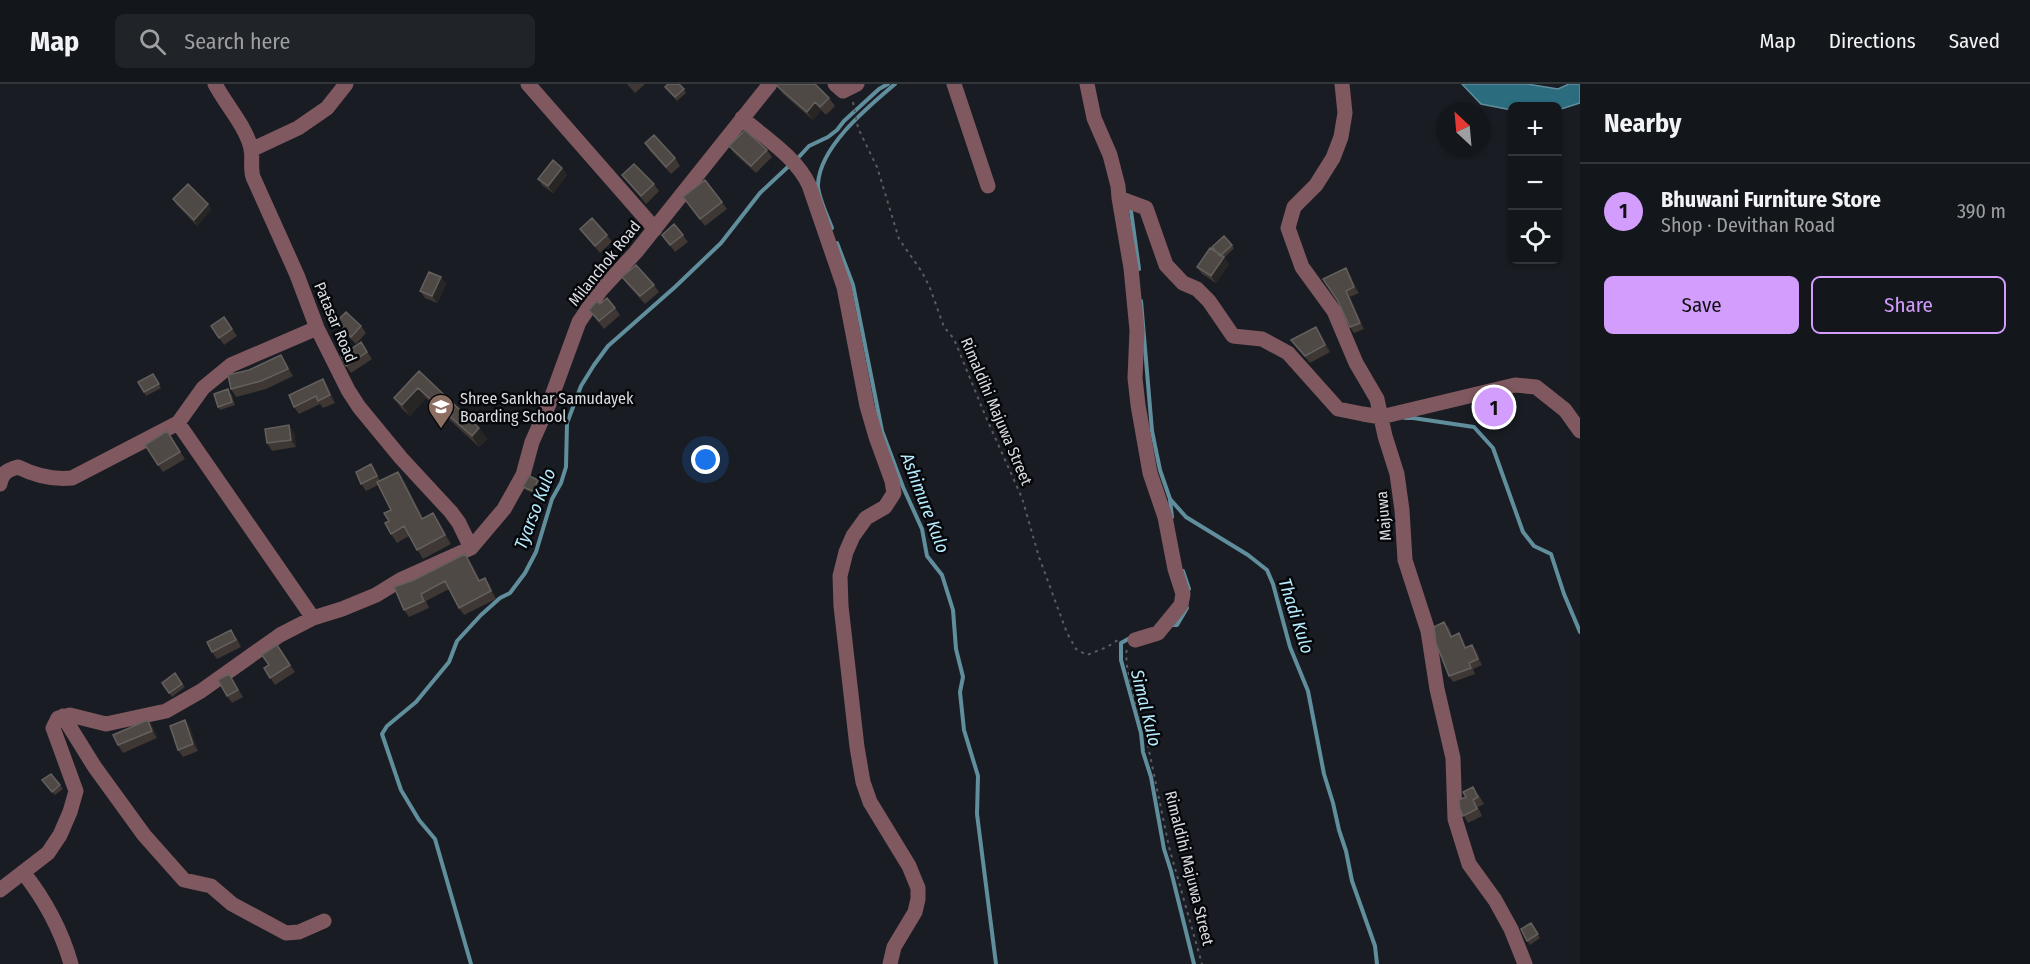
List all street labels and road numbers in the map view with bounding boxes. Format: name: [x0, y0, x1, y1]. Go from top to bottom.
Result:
street label: Milanchok Road: [564, 217, 644, 310]
street label: Patasar Road: [310, 279, 361, 365]
street label: Rimaldihi Majuwa Street: [957, 335, 1037, 489]
street label: Majuwa: [1372, 490, 1395, 541]
street label: Rimaldihi Majuwa Street: [1161, 789, 1218, 948]

